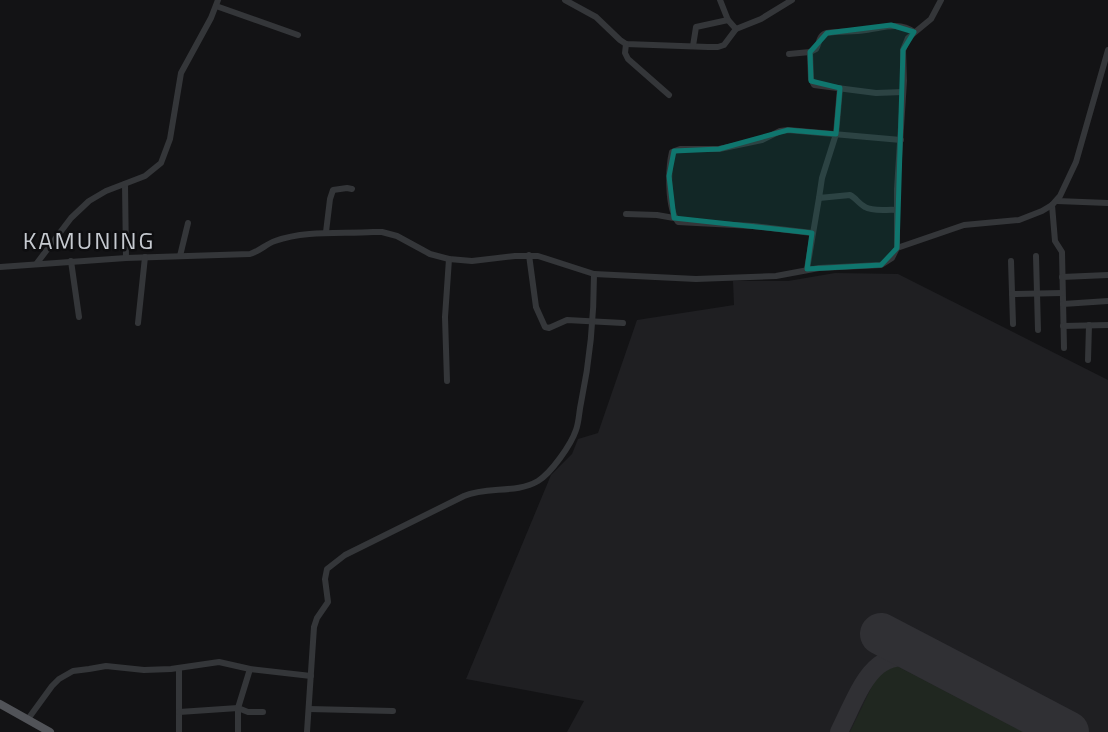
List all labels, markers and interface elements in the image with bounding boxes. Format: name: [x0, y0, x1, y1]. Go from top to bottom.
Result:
district label: KAMUNING: [23, 222, 155, 258]

